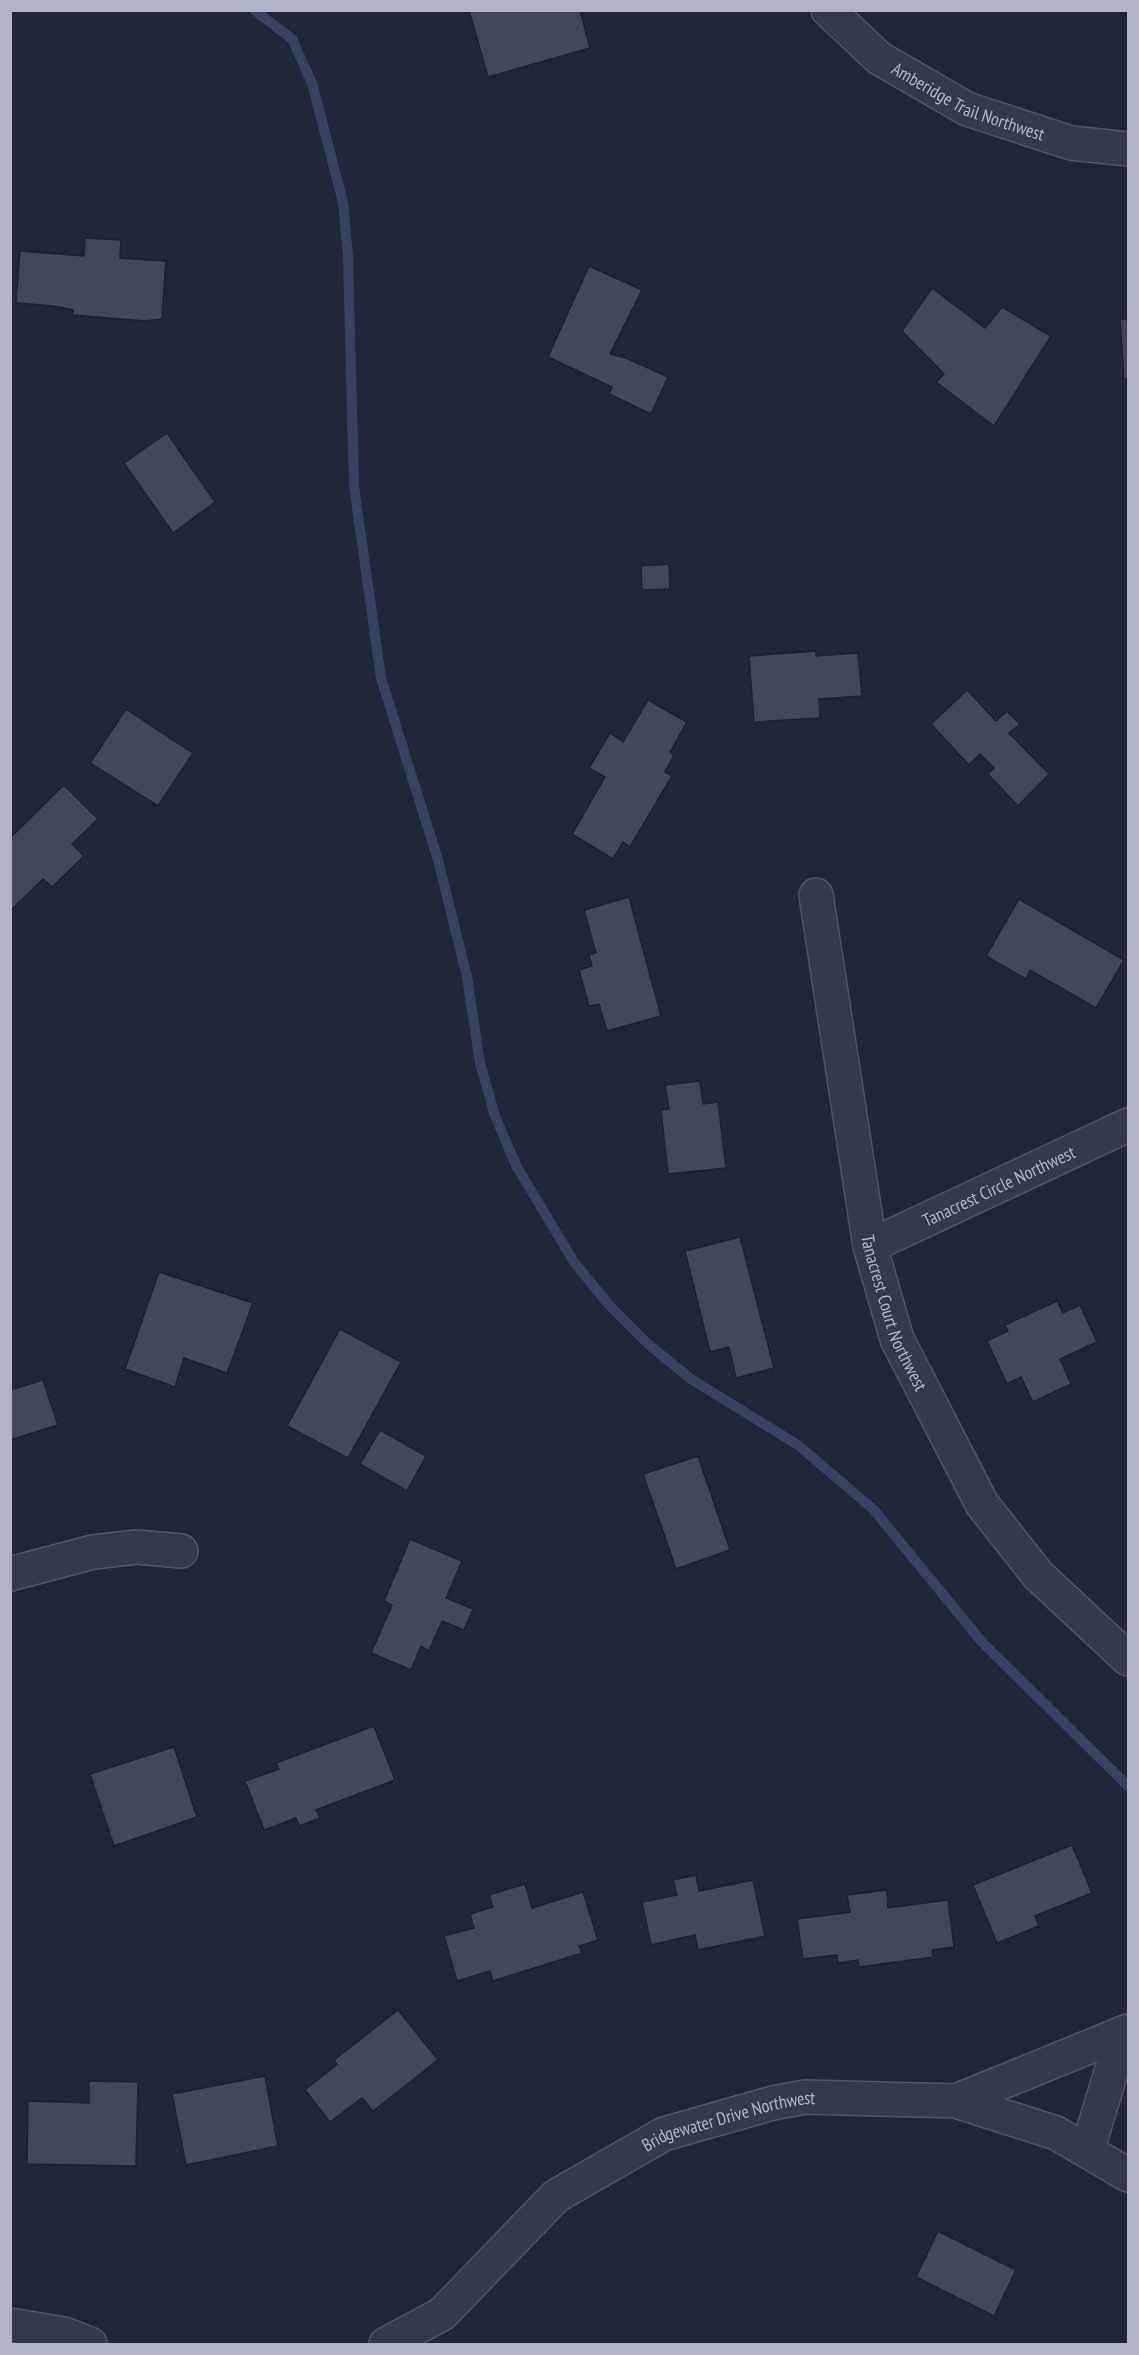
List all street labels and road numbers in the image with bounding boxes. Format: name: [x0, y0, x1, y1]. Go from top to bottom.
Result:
street label: Amberidge Trail Northwest: [888, 57, 1048, 145]
street label: Tanacrest Circle Northwest: [918, 1140, 1079, 1231]
street label: Tanacrest Court Northwest: [857, 1233, 933, 1394]
street label: Bridgewater Drive Northwest: [637, 2085, 815, 2156]

